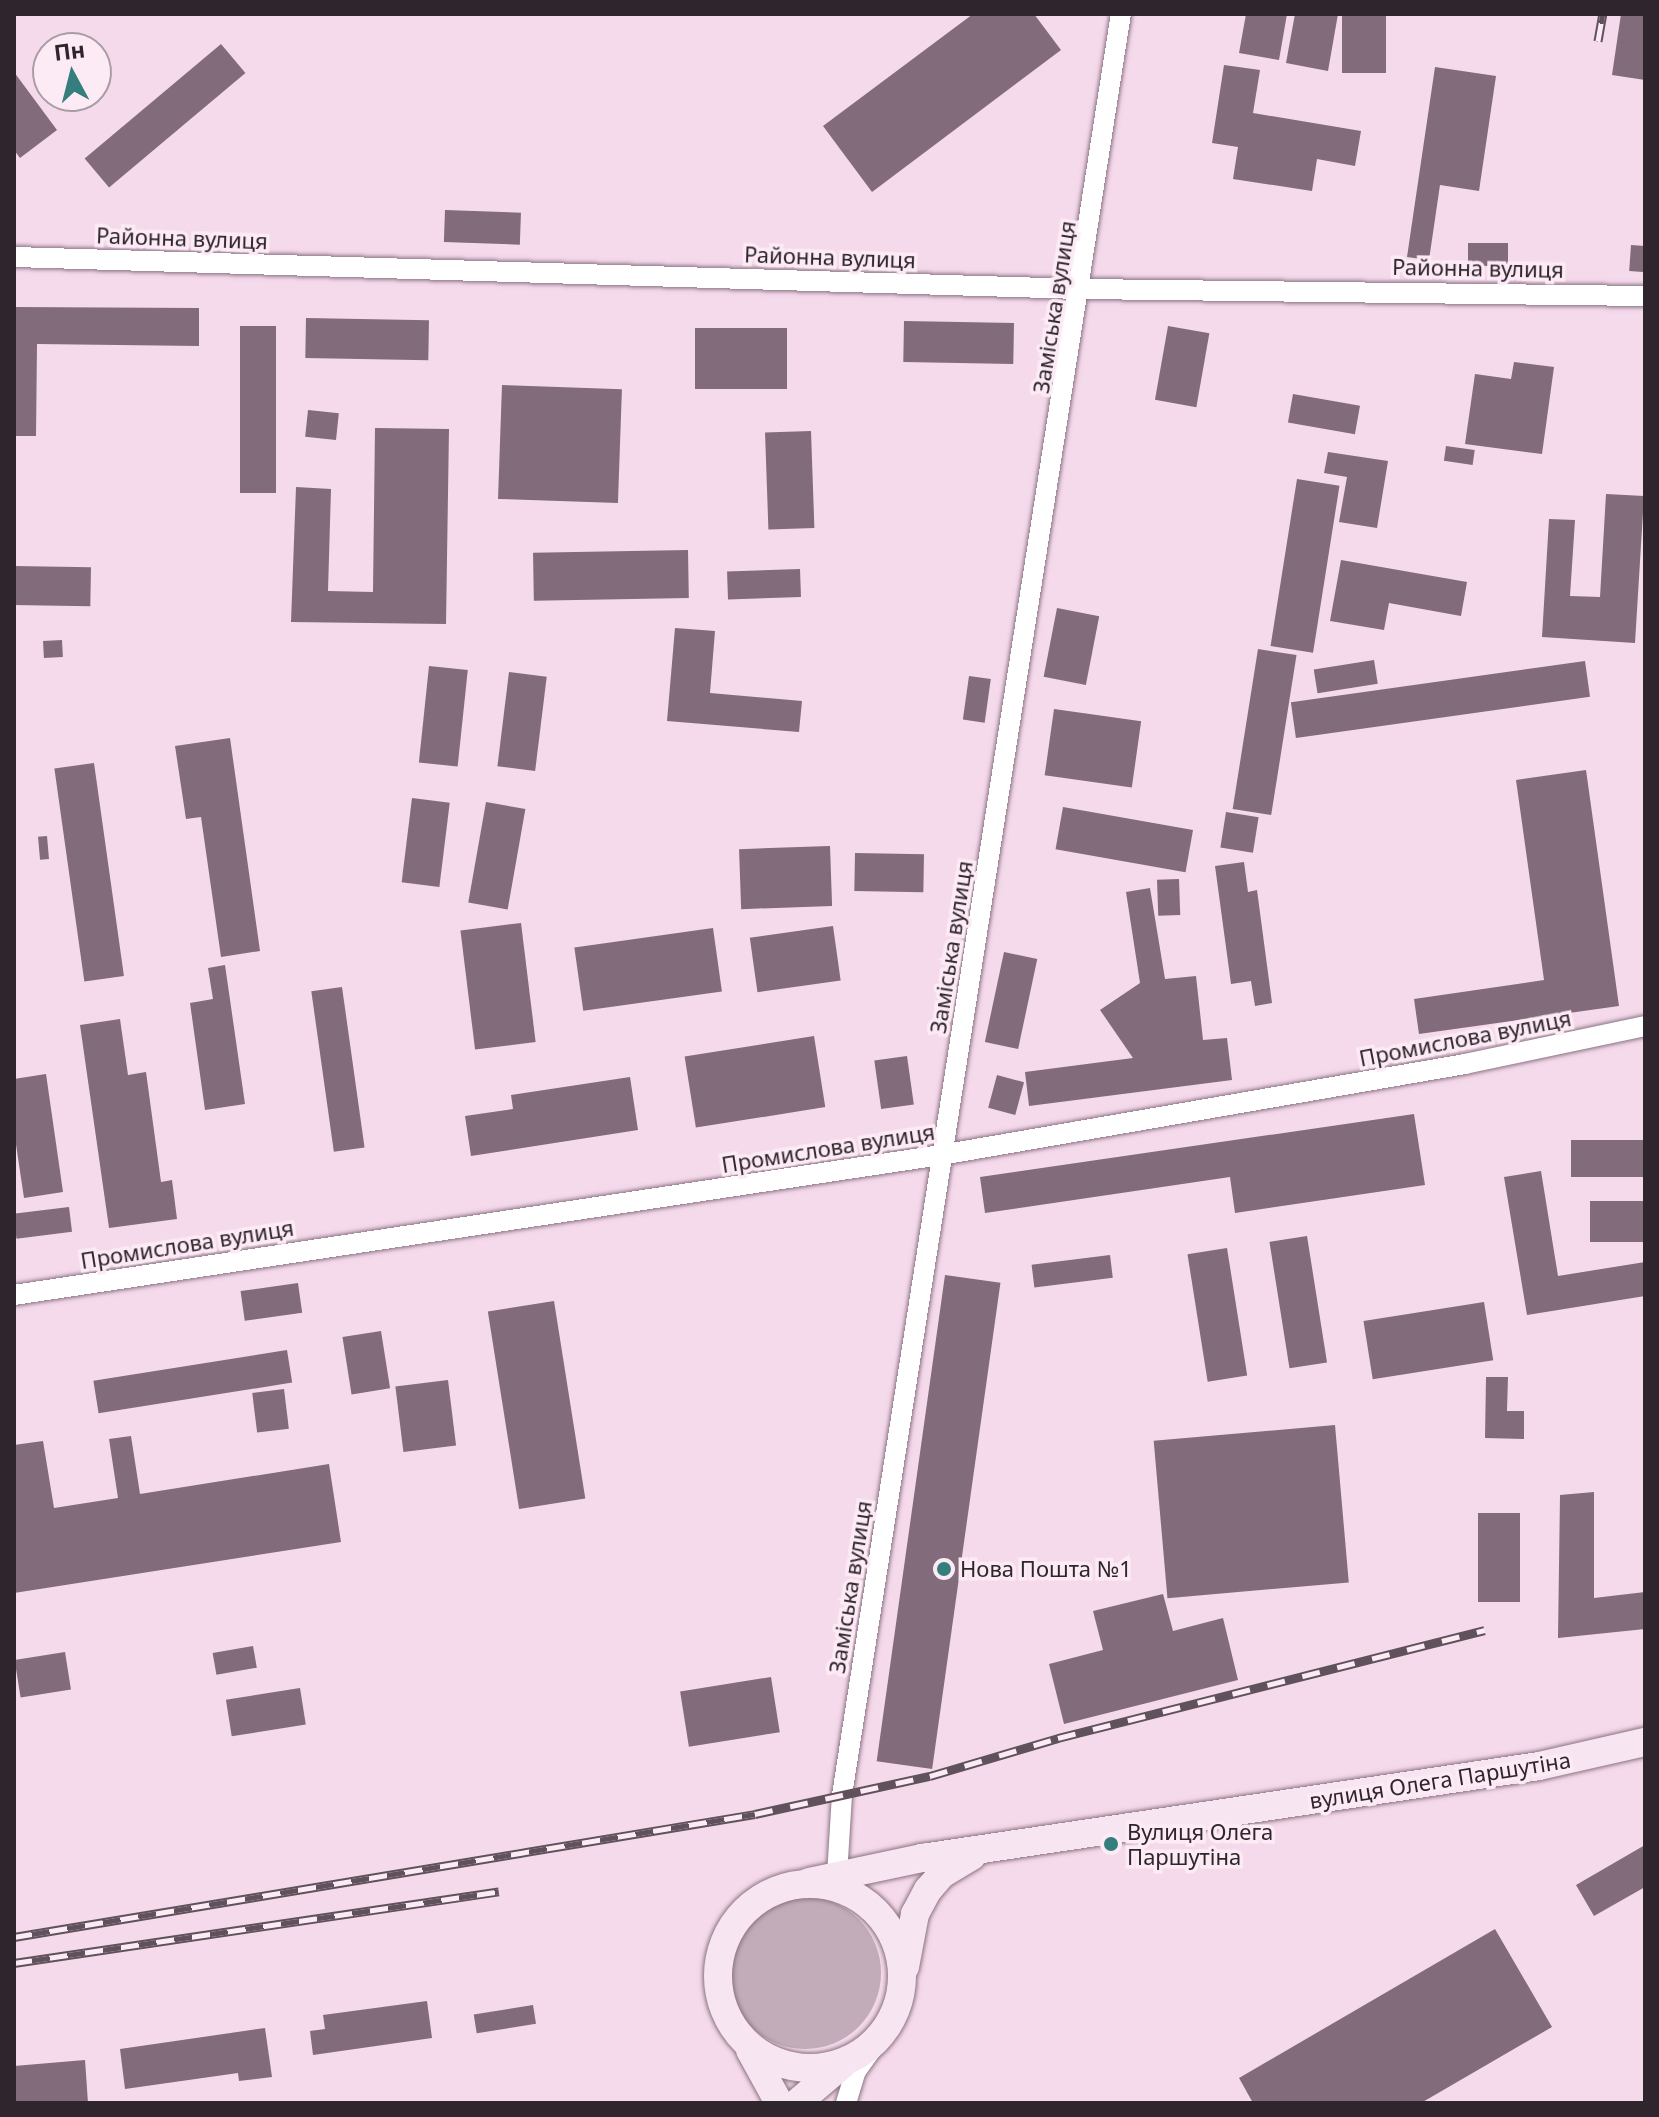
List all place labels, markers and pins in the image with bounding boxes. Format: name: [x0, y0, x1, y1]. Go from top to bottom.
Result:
place label: Нова Пошта №1: [960, 1556, 1132, 1582]
marker: Нова Пошта №1: [935, 1560, 953, 1578]
place label: Вулиця Олега Паршутіна: [1127, 1818, 1273, 1870]
marker: Вулиця Олега Паршутіна: [1102, 1835, 1120, 1853]

